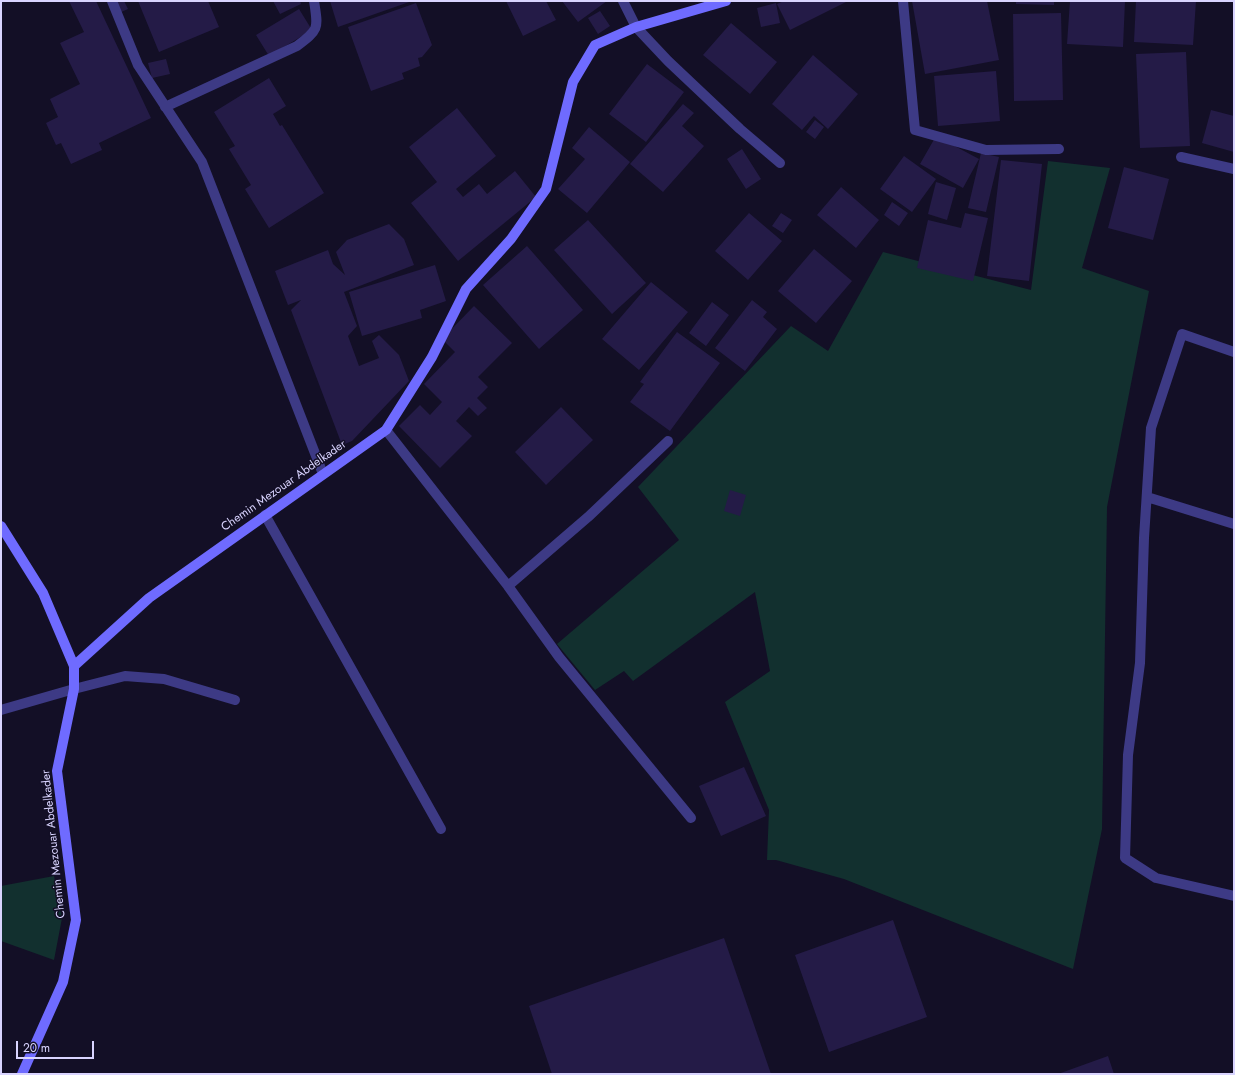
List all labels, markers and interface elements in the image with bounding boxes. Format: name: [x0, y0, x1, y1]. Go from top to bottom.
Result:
street label: Chemin Mezouar Abdelkader: [219, 437, 349, 535]
street label: Chemin Mezouar Abdelkader: [39, 769, 69, 919]
scale bar: [18, 1033, 96, 1059]
text: 20 m: [23, 1039, 50, 1057]

